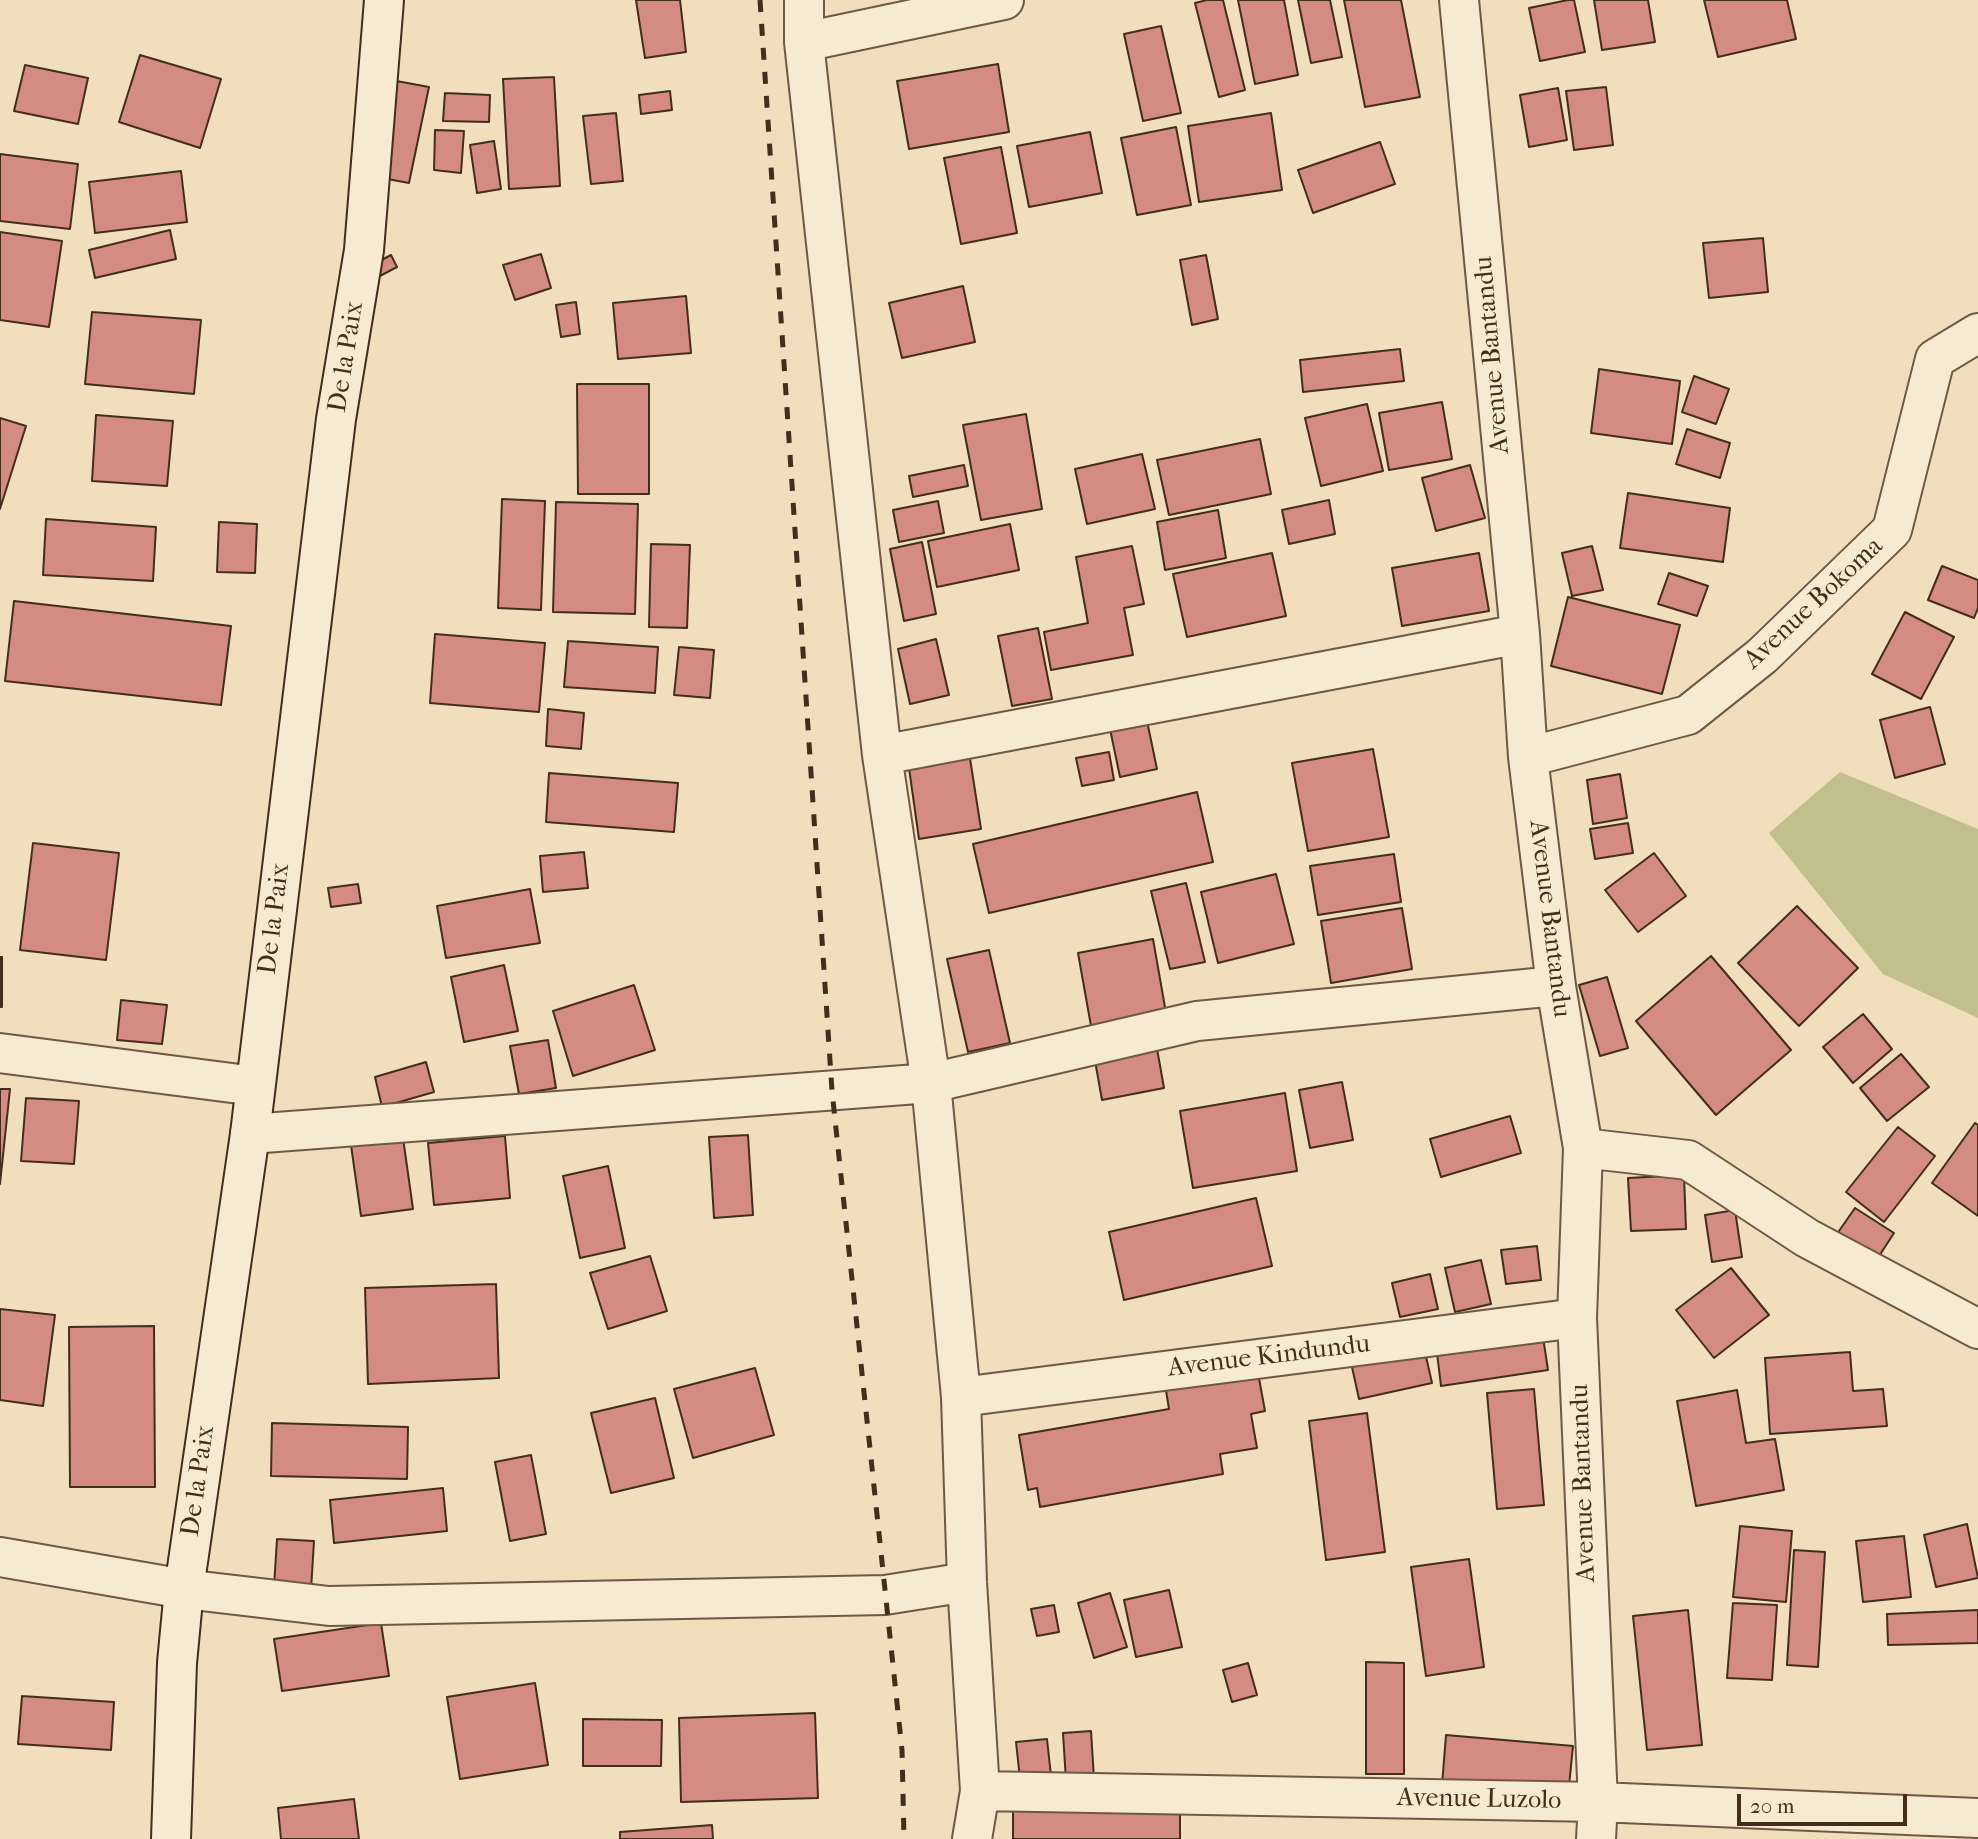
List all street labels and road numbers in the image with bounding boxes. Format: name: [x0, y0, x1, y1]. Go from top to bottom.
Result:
street label: Avenue Bantandu: [1469, 255, 1517, 455]
street label: De la Paix: [323, 299, 371, 415]
street label: Avenue Bokoma: [1738, 532, 1890, 676]
street label: Avenue Bantandu: [1521, 819, 1577, 1019]
street label: De la Paix: [253, 862, 297, 976]
street label: Avenue Kindundu: [1166, 1329, 1372, 1385]
street label: Avenue Bantandu: [1565, 1383, 1603, 1583]
street label: De la Paix: [176, 1423, 222, 1539]
street label: Avenue Luzolo: [1396, 1783, 1562, 1817]

